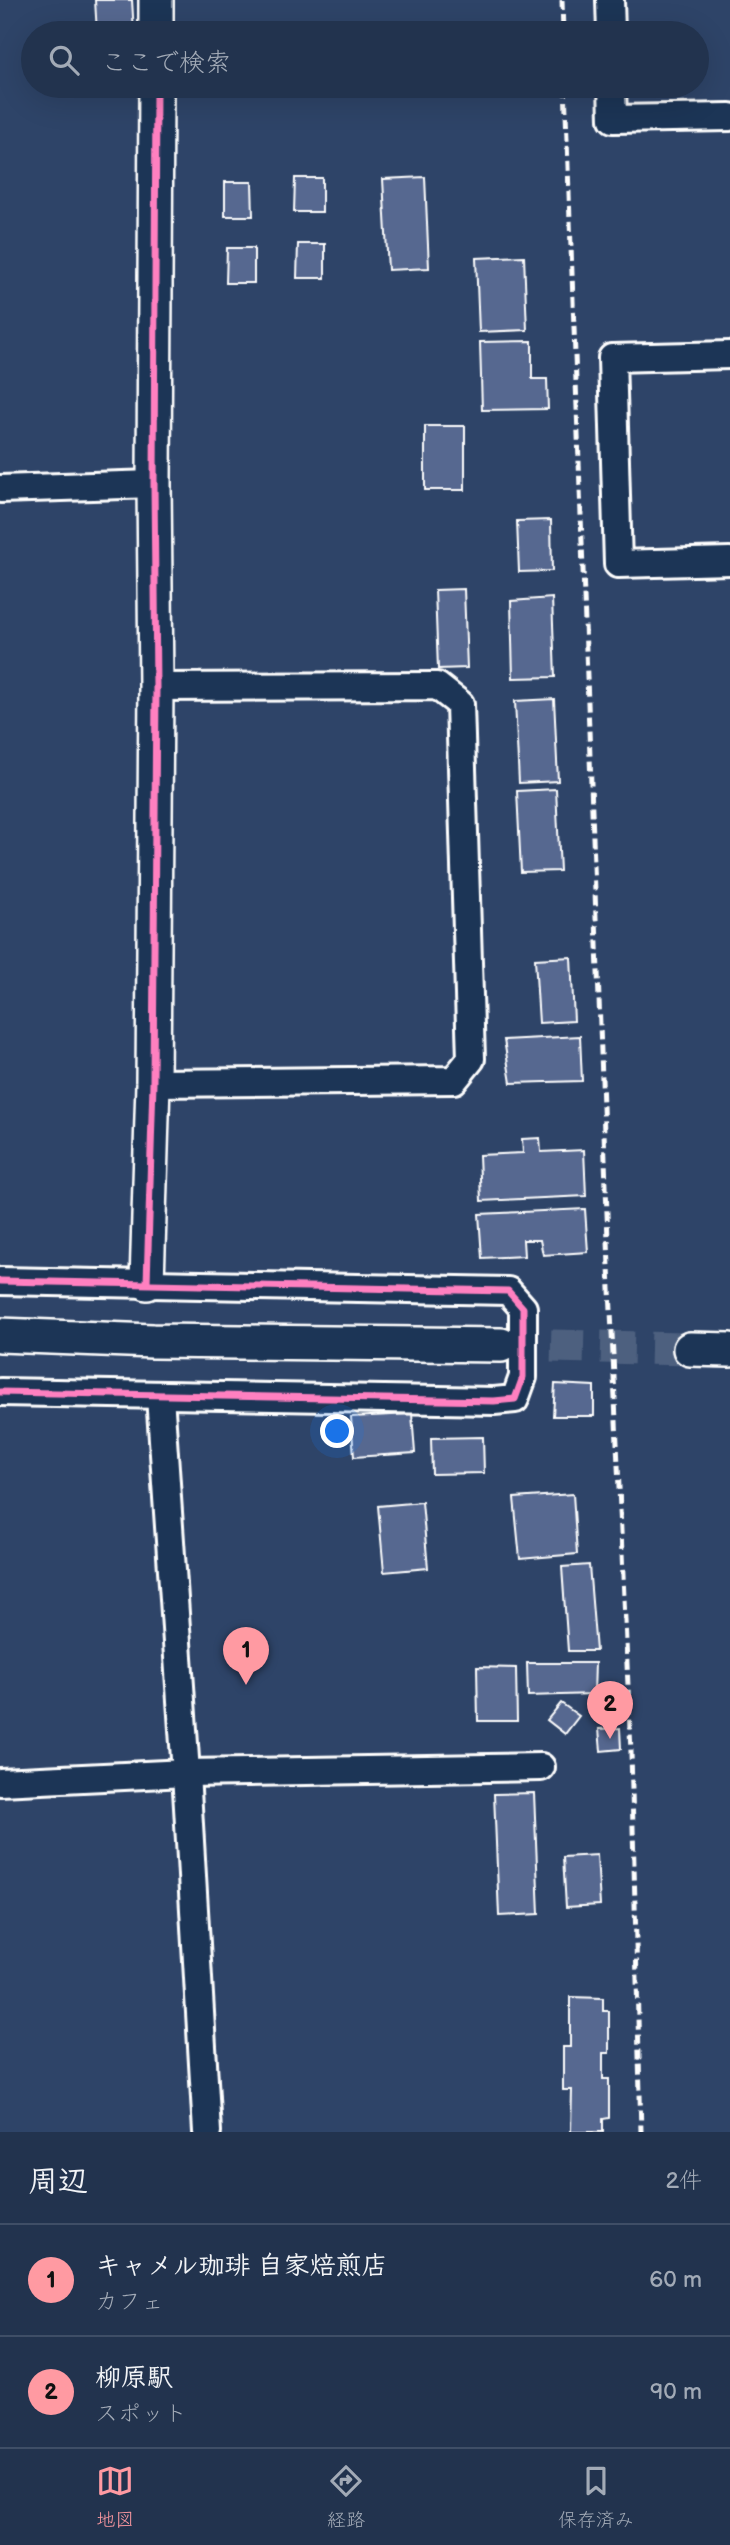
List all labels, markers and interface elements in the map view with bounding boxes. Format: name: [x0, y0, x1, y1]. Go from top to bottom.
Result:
search box: [21, 21, 709, 98]
icon: search: [45, 41, 83, 79]
text: ここで検索: [101, 48, 231, 79]
your location: [320, 1414, 354, 1448]
pin: 1: [223, 1627, 269, 1685]
pin: 2: [587, 1681, 633, 1739]
text: 周辺: [28, 2164, 88, 2200]
text: 2件: [665, 2167, 702, 2195]
text: キャメル珈琲 自家焙煎店: [95, 2251, 388, 2282]
text: 1: [46, 2266, 56, 2294]
text: 60 m: [649, 2266, 702, 2294]
text: カフェ: [95, 2288, 164, 2316]
text: 柳原駅: [95, 2363, 173, 2394]
text: 2: [44, 2378, 58, 2406]
text: 90 m: [650, 2378, 702, 2406]
text: スポット: [95, 2400, 187, 2428]
tab: 地図: [96, 2462, 134, 2532]
tab: 経路: [327, 2462, 365, 2532]
tab: 保存済み: [558, 2462, 634, 2532]

